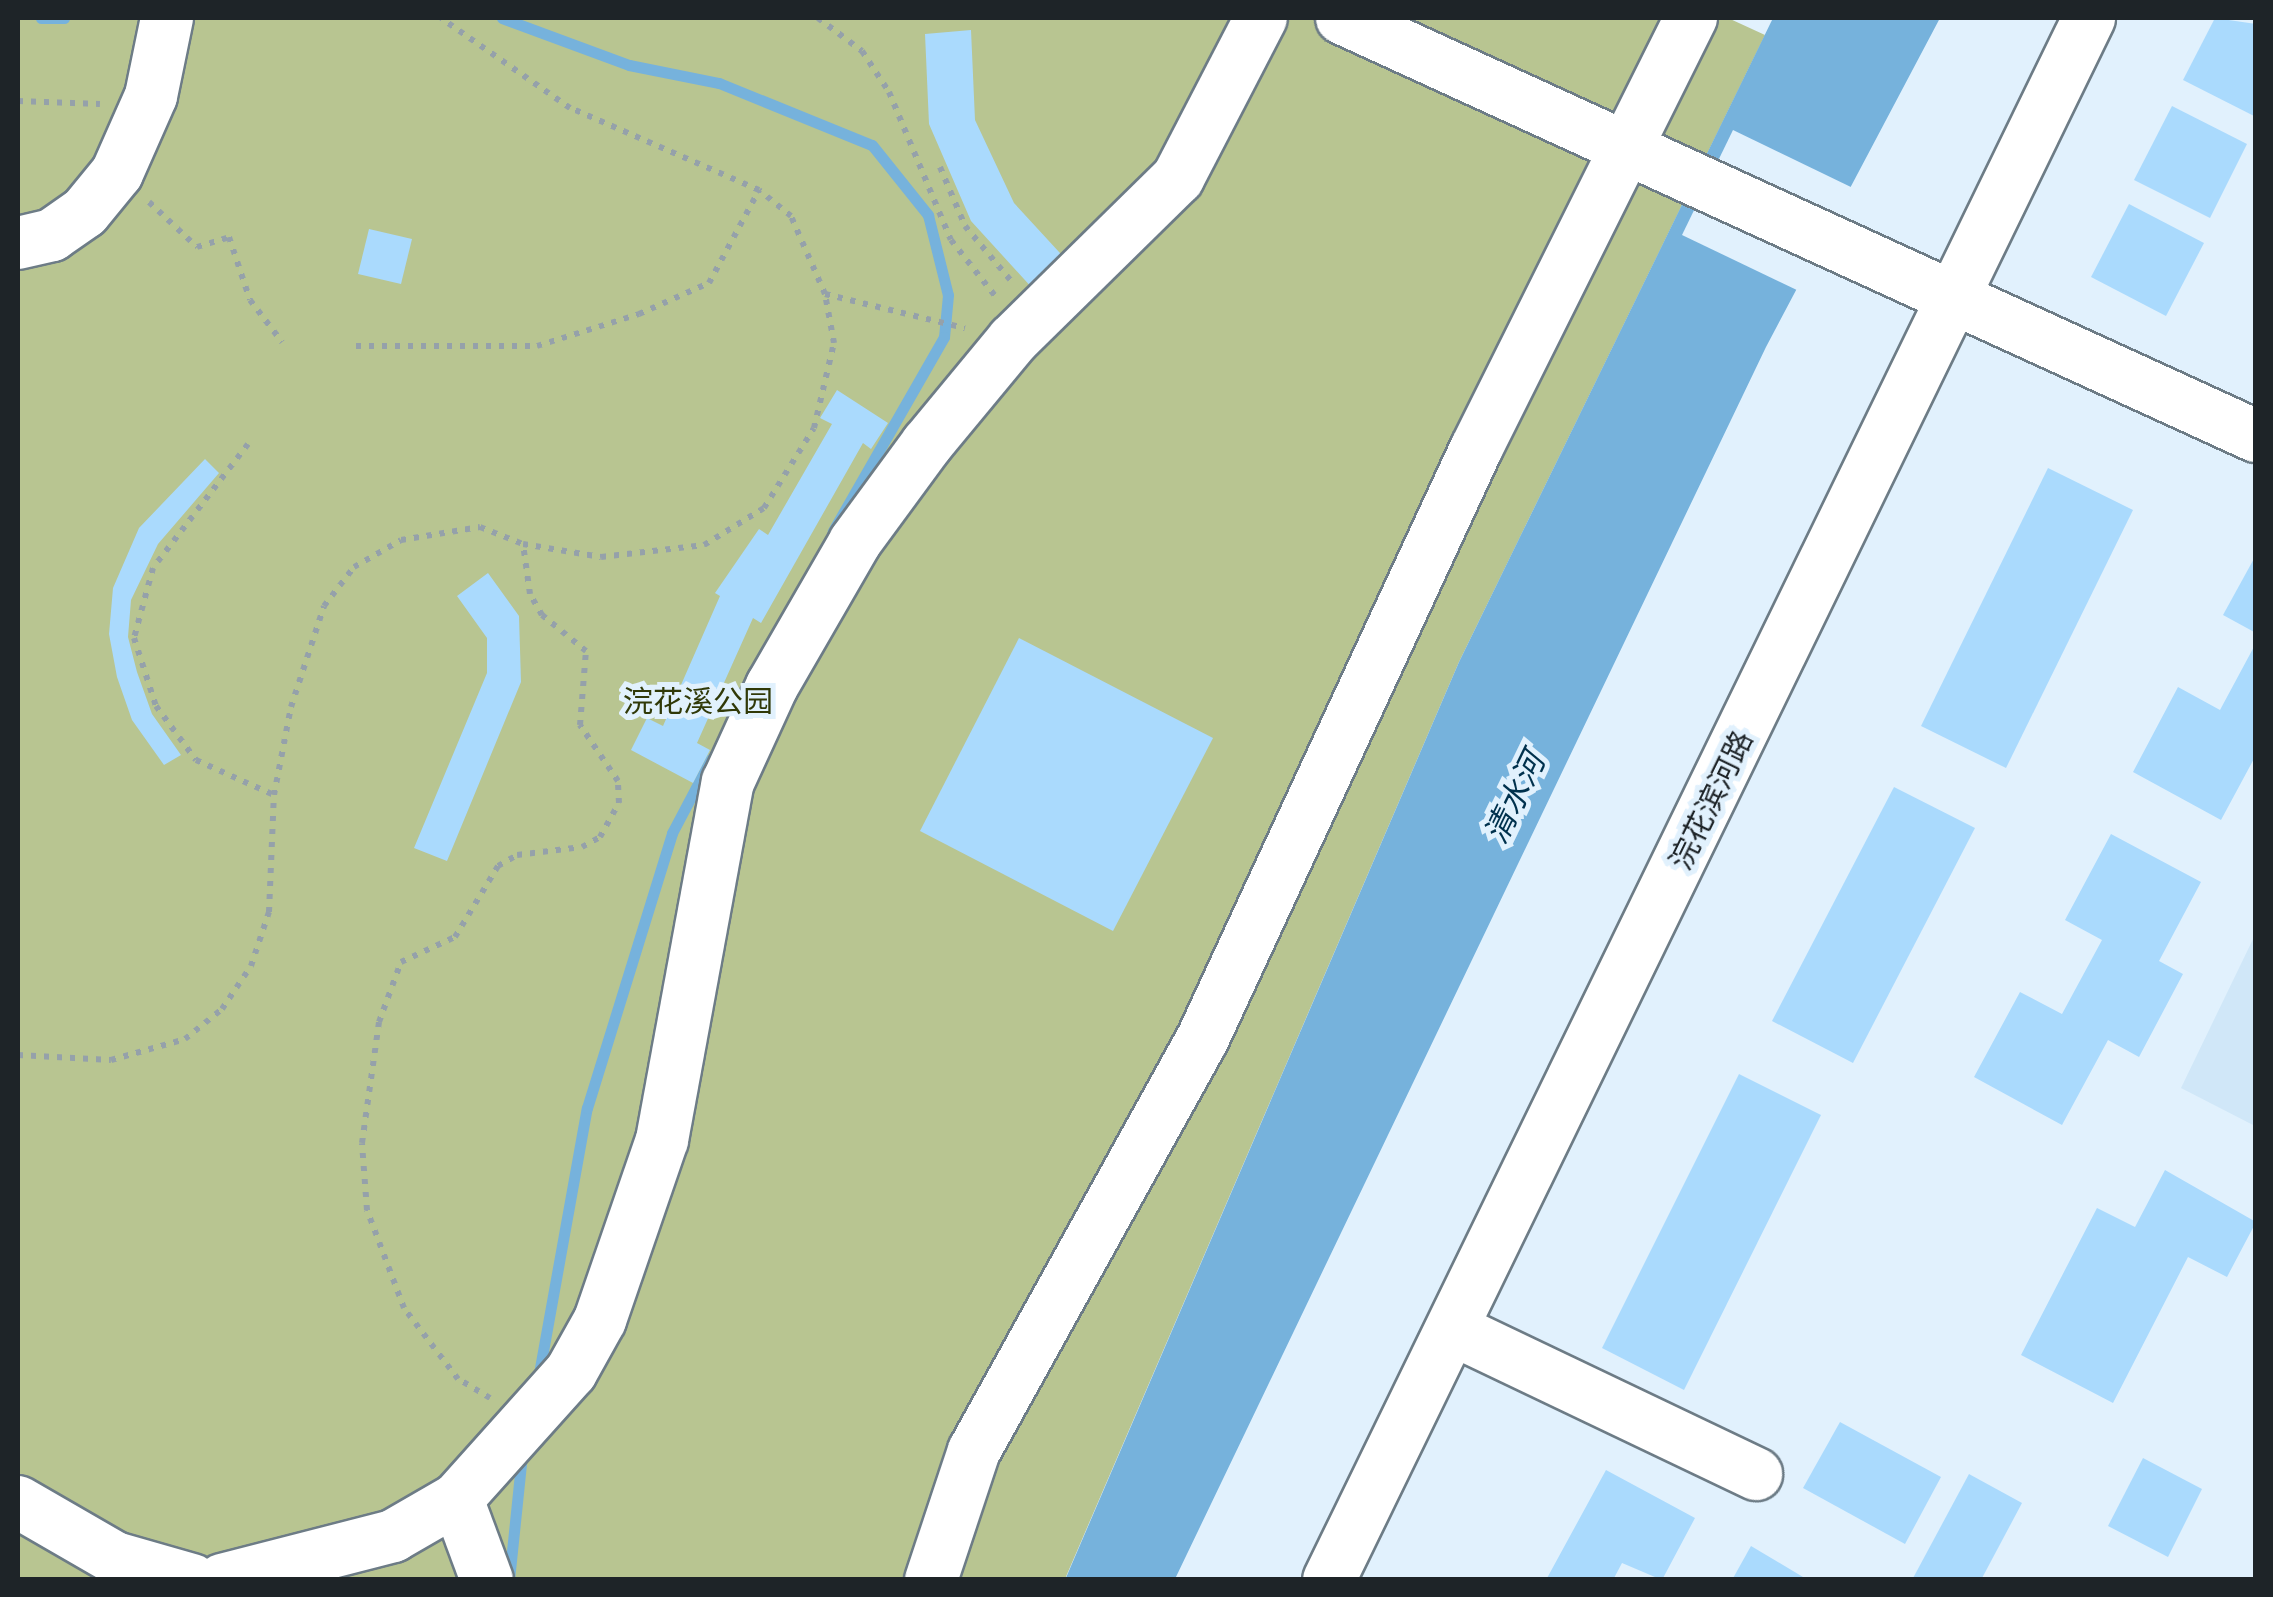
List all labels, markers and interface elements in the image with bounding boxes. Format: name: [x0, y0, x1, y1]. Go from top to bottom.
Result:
park label: 浣花溪公园: [623, 683, 773, 719]
street label: 浣花滨河路: [1662, 725, 1760, 875]
water label: 清水河: [1477, 746, 1553, 850]

